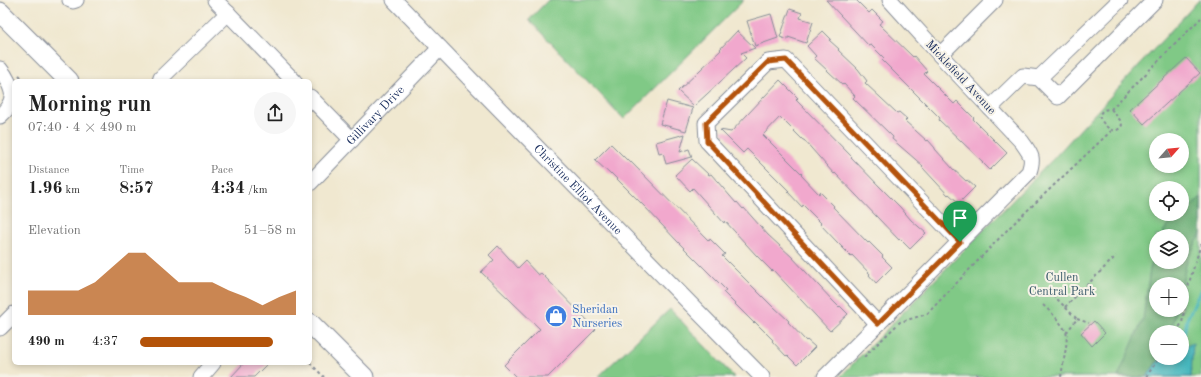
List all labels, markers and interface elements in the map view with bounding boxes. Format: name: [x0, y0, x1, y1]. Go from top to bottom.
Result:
street label: Micklefield Avenue: [923, 38, 998, 117]
street label: Gillivary Drive: [345, 84, 407, 148]
button: share: [254, 92, 296, 134]
text: Morning run: [28, 94, 151, 116]
text: 07:40 · 4 × 490 m: [28, 121, 136, 134]
north arrow: [1149, 133, 1189, 173]
map controls: [1149, 133, 1189, 365]
street label: Christine Elliot Avenue: [531, 143, 624, 238]
text: Distance: [28, 165, 69, 176]
text: Time: [119, 165, 144, 176]
text: Pace: [211, 165, 233, 176]
text: 1.96: [28, 180, 62, 197]
text: 8:57: [119, 180, 154, 197]
text: 4:34: [211, 180, 245, 197]
button: locate: [1149, 181, 1189, 221]
text: km: [62, 185, 80, 196]
text: /km: [245, 185, 267, 196]
pin: [943, 201, 977, 242]
icon: arrive: [949, 207, 971, 229]
text: Elevation: [28, 224, 81, 237]
text: 51–58 m: [244, 224, 296, 237]
button: layers: [1149, 229, 1189, 269]
park label: Cullen Central Park: [1029, 272, 1095, 298]
button: +: [1149, 277, 1189, 317]
shop icon: Sheridan Nurseries: [543, 303, 569, 329]
place label: Sheridan Nurseries: [572, 304, 622, 330]
button: −: [1149, 325, 1189, 365]
text: 490 m: [28, 335, 65, 348]
text: 4:37: [92, 335, 118, 348]

